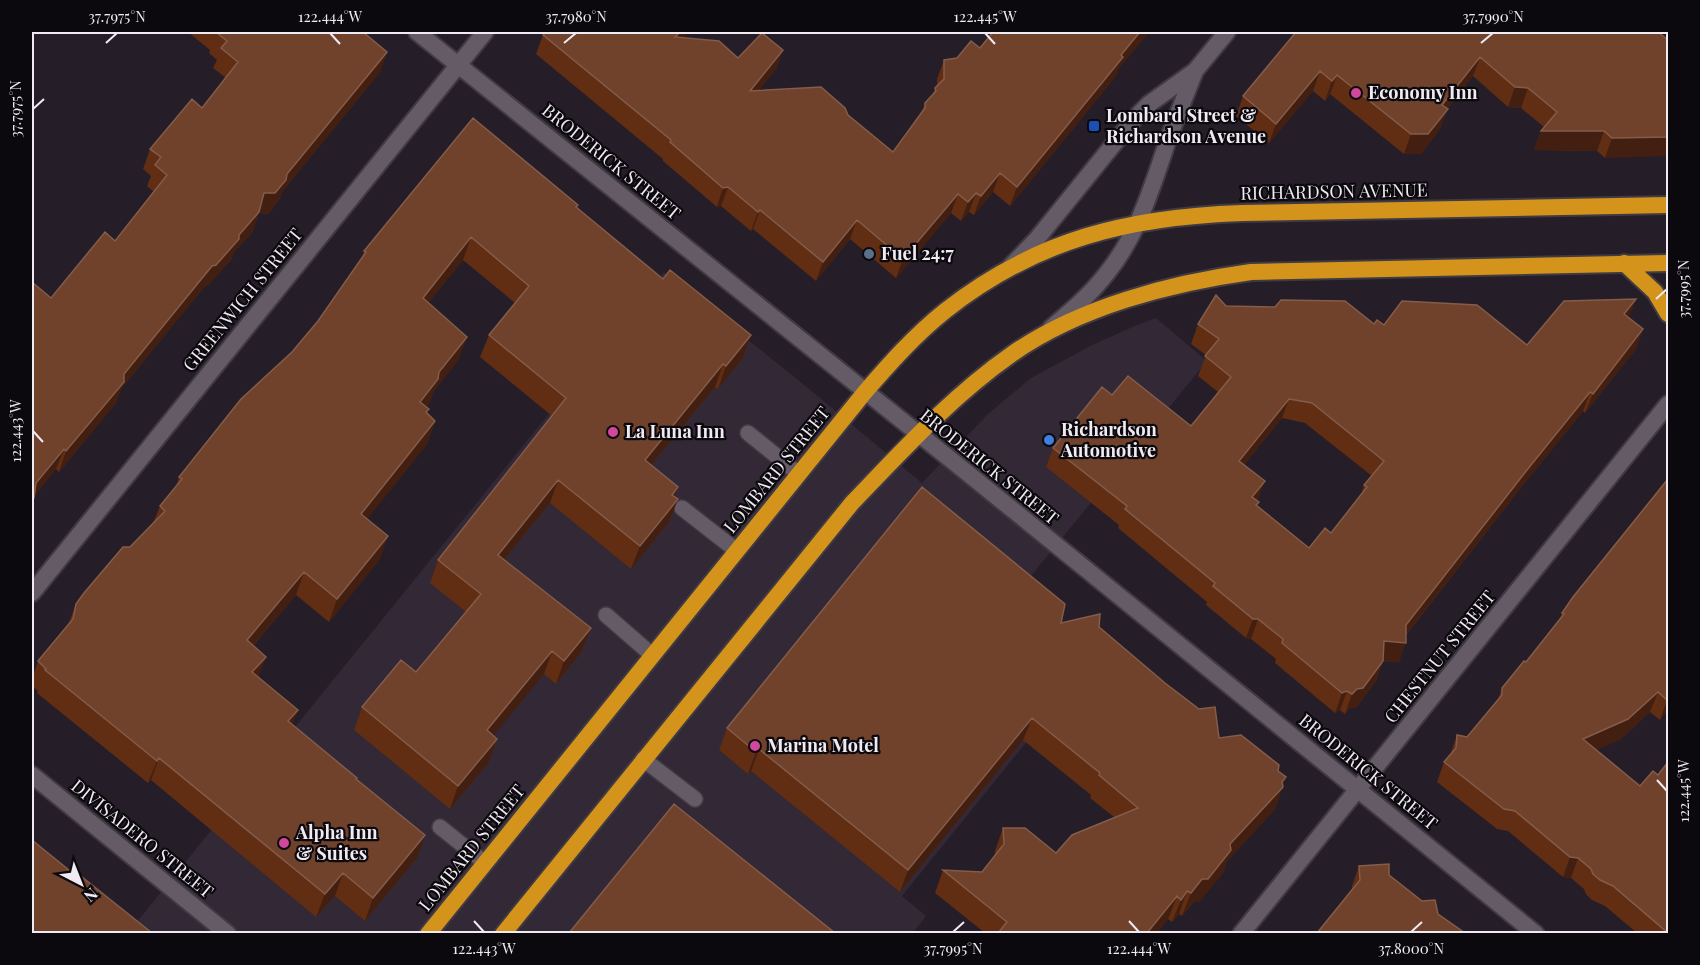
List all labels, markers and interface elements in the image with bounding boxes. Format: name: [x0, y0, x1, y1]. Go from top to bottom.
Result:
text: 37.7975°N: [88, 6, 146, 26]
text: 122.444°W: [298, 6, 362, 26]
text: 37.7980°N: [545, 6, 607, 26]
text: 122.445°W: [953, 6, 1017, 26]
text: 37.7990°N: [1462, 6, 1524, 26]
text: 37.7975°N: [5, 80, 25, 138]
place label: Economy Inn: [1368, 80, 1478, 104]
marker: Economy Inn: [1349, 86, 1363, 100]
street label: BRODERICK STREET: [537, 98, 686, 225]
place label: Lombard Street & Richardson Avenue: [1106, 103, 1266, 148]
marker: Lombard Street & Richardson Avenue: [1087, 119, 1101, 133]
street label: RICHARDSON AVENUE: [1240, 177, 1428, 205]
street label: GREENWICH STREET: [177, 223, 307, 376]
place label: Fuel 24:7: [881, 241, 954, 265]
marker: Fuel 24:7: [862, 247, 876, 261]
text: 37.7995°N: [1673, 259, 1693, 319]
text: 122.443°W: [5, 399, 25, 463]
street label: LOMBARD STREET: [718, 401, 835, 538]
street label: BRODERICK STREET: [915, 403, 1064, 530]
place label: Richardson Automotive: [1060, 417, 1157, 462]
place label: La Luna Inn: [625, 419, 725, 443]
marker: La Luna Inn: [606, 425, 620, 439]
marker: Richardson Automotive: [1042, 433, 1056, 447]
street label: CHESTNUT STREET: [1378, 585, 1500, 728]
street label: BRODERICK STREET: [1294, 708, 1443, 835]
place label: Marina Motel: [767, 733, 879, 757]
marker: Marina Motel: [748, 739, 762, 753]
text: 122.445°W: [1673, 759, 1693, 823]
street label: DIVISADERO STREET: [67, 774, 219, 903]
street label: LOMBARD STREET: [413, 779, 530, 916]
place label: Alpha Inn & Suites: [295, 820, 378, 865]
marker: Alpha Inn & Suites: [277, 836, 291, 850]
north arrow: [51, 854, 111, 914]
text: N: [80, 884, 103, 907]
text: 122.443°W: [452, 938, 516, 958]
text: 37.7995°N: [923, 938, 983, 958]
text: 122.444°W: [1107, 938, 1171, 958]
text: 37.8000°N: [1378, 938, 1444, 958]

